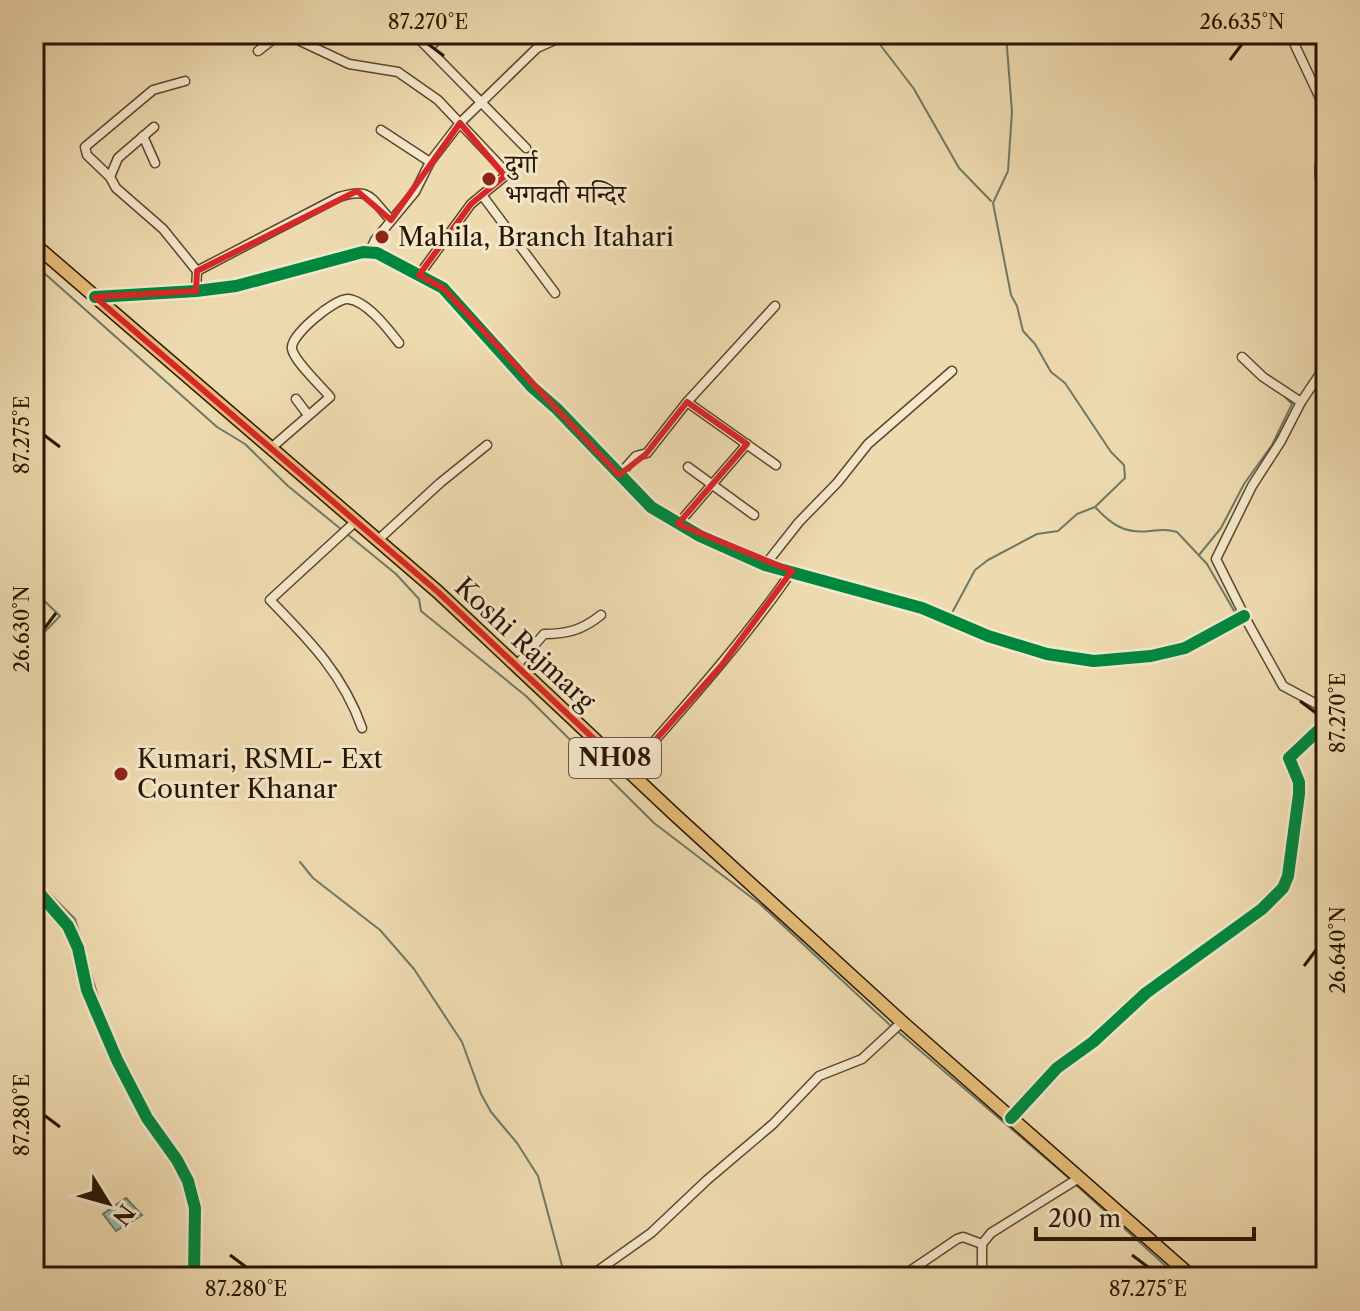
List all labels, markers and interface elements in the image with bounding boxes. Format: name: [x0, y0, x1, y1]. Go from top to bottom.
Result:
text: 87.270°E: [388, 10, 468, 34]
text: 26.635°N: [1199, 10, 1285, 34]
place label: दुर्गा भगवती मन्दिर: [503, 148, 627, 210]
marker: दुर्गा भगवती मन्दिर: [480, 170, 498, 188]
place label: Mahila, Branch Itahari: [398, 221, 674, 253]
marker: Mahila, Branch Itahari: [373, 228, 391, 246]
text: 87.275°E: [10, 396, 34, 474]
street label: Koshi Rajmarg: [448, 571, 602, 717]
text: 26.630°N: [10, 585, 34, 673]
text: 87.270°E: [1326, 673, 1350, 753]
road number: NH08: [569, 738, 661, 778]
place label: Kumari, RSML- Ext Counter Khanar: [137, 743, 383, 805]
marker: Kumari, RSML- Ext Counter Khanar: [112, 765, 130, 783]
text: 26.640°N: [1326, 906, 1350, 994]
text: 87.280°E: [10, 1074, 34, 1156]
north arrow: [68, 1163, 148, 1243]
scale bar: [1036, 1191, 1254, 1241]
text: N: [107, 1199, 140, 1230]
text: 200 m: [1048, 1204, 1121, 1233]
text: 87.280°E: [205, 1277, 287, 1301]
text: 87.275°E: [1109, 1277, 1187, 1301]

